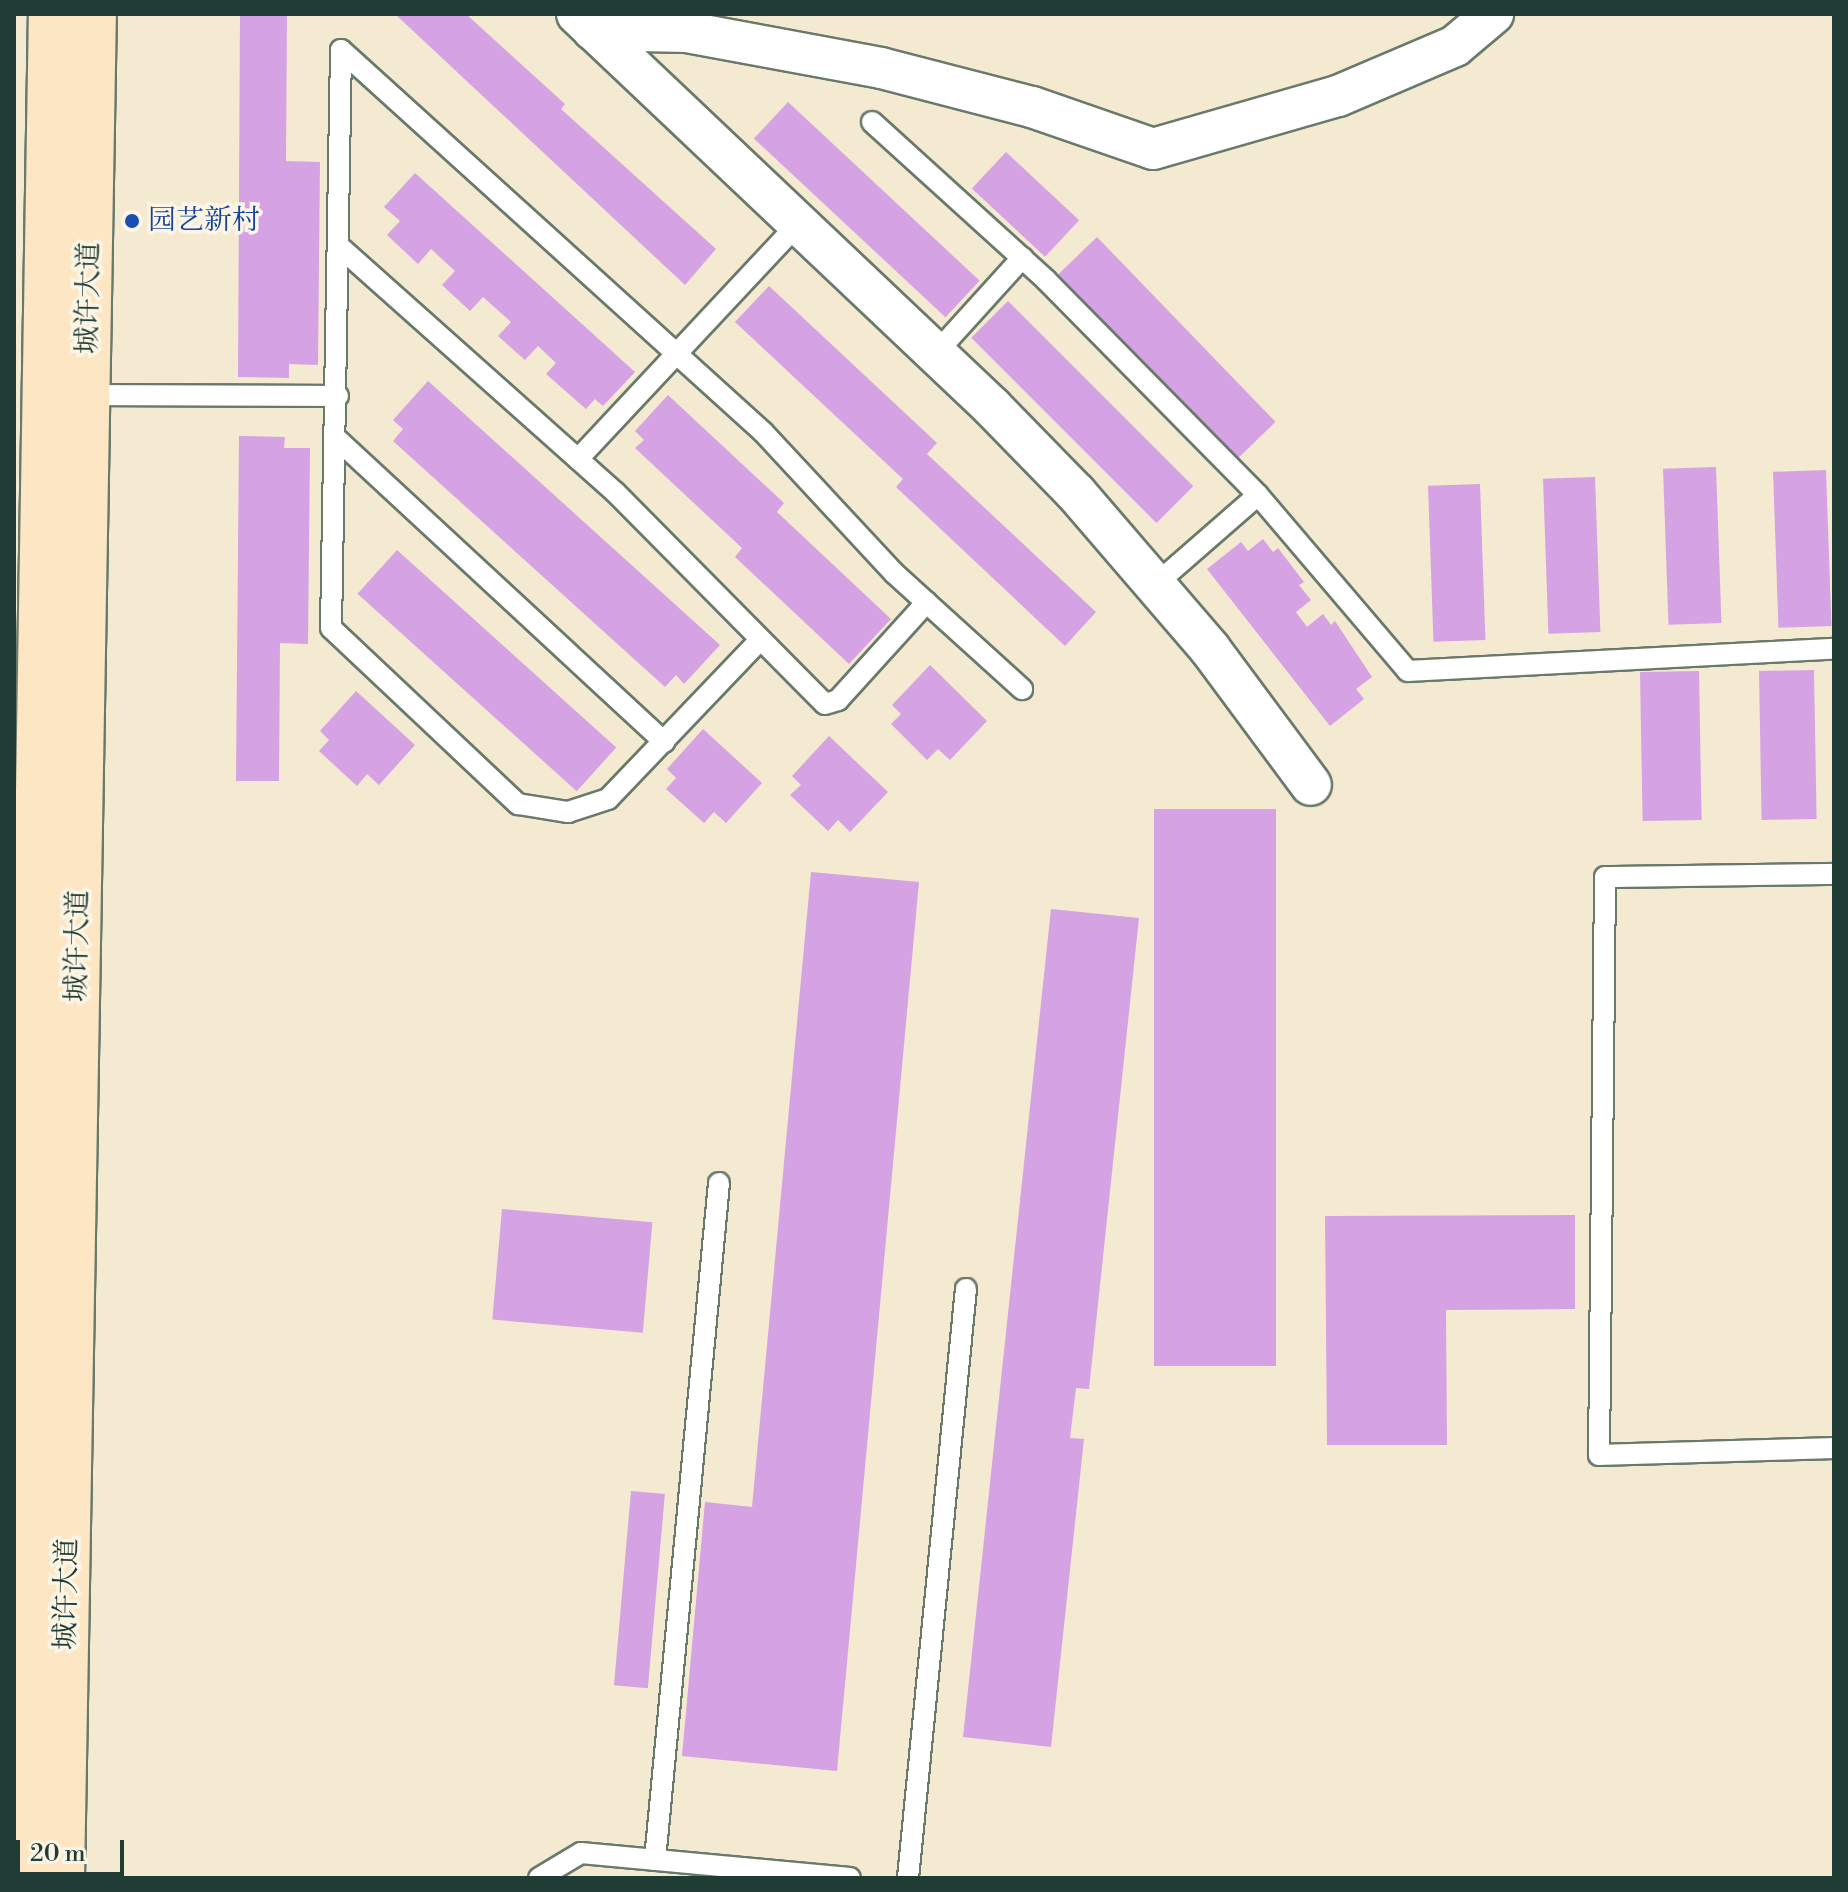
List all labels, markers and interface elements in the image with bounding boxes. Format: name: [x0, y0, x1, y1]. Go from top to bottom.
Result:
place label: 园艺新村: [148, 204, 260, 238]
marker: 园艺新村: [123, 212, 141, 230]
street label: 城许大道: [71, 242, 107, 354]
street label: 城许大道: [60, 890, 96, 1002]
street label: 城许大道: [49, 1538, 85, 1650]
scale bar: [20, 1824, 128, 1874]
text: 20 m: [30, 1839, 86, 1869]

